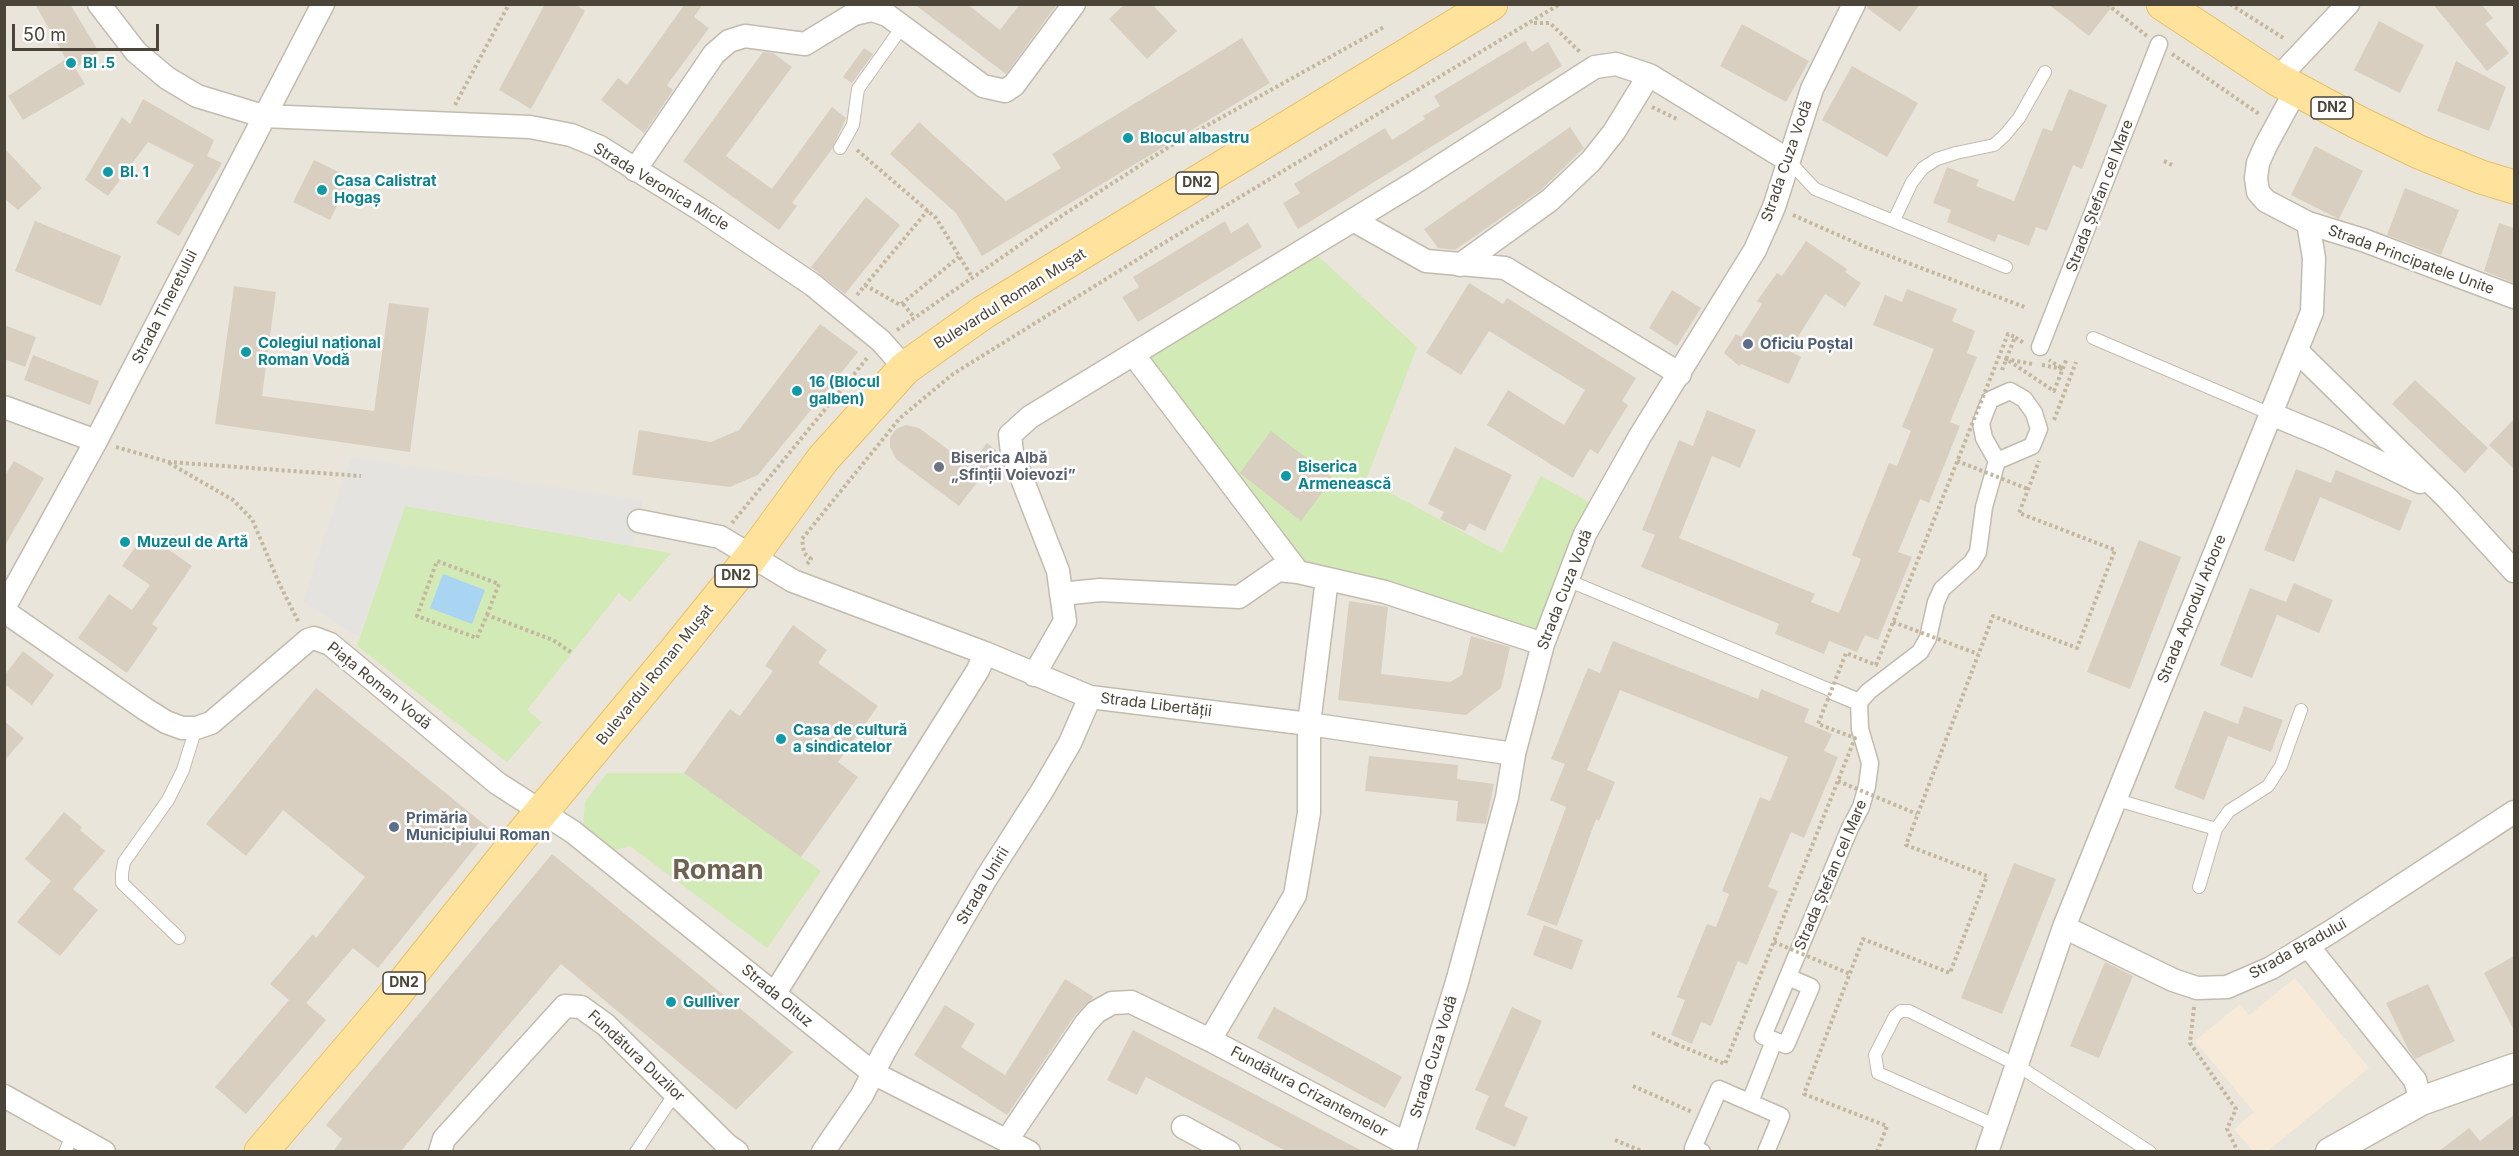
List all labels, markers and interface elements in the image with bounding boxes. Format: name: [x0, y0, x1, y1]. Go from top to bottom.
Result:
scale bar: [15, 12, 162, 50]
text: 50 m: [23, 24, 66, 45]
place label: Bl .5: [83, 54, 115, 72]
marker: Bl .5: [64, 56, 78, 70]
road number: DN2: [2311, 97, 2353, 119]
street label: Strada Cuza Vodă: [1758, 98, 1816, 224]
street label: Strada Ștefan cel Mare: [2063, 117, 2137, 275]
place label: Blocul albastru: [1140, 129, 1249, 147]
marker: Blocul albastru: [1121, 131, 1135, 145]
street label: Strada Veronica Micle: [590, 139, 732, 235]
place label: Bl. 1: [120, 163, 149, 181]
marker: Bl. 1: [101, 165, 115, 179]
place label: Casa Calistrat Hogaș: [334, 172, 436, 207]
road number: DN2: [1176, 172, 1218, 194]
marker: Casa Calistrat Hogaș: [315, 183, 329, 197]
street label: Strada Principatele Unite: [2325, 222, 2497, 298]
street label: Bulevardul Roman Mușat: [931, 245, 1089, 353]
street label: Strada Tineretului: [129, 247, 201, 367]
place label: Colegiul național Roman Vodă: [258, 334, 381, 369]
place label: Oficiu Poștal: [1760, 335, 1853, 353]
marker: Oficiu Poștal: [1741, 337, 1755, 351]
marker: Colegiul național Roman Vodă: [239, 345, 253, 359]
place label: 16 (Blocul galben): [809, 373, 880, 408]
marker: 16 (Blocul galben): [790, 384, 804, 398]
place label: Biserica Albă „Sfinții Voievozi”: [951, 449, 1076, 484]
place label: Biserica Armenească: [1298, 458, 1391, 493]
marker: Biserica Albă „Sfinții Voievozi”: [932, 460, 946, 474]
marker: Biserica Armenească: [1279, 469, 1293, 483]
street label: Strada Cuza Vodă: [1534, 527, 1596, 653]
street label: Strada Aprodul Arbore: [2154, 532, 2230, 686]
place label: Muzeul de Artă: [137, 533, 248, 551]
marker: Muzeul de Artă: [118, 535, 132, 549]
road number: DN2: [715, 565, 757, 587]
street label: Bulevardul Roman Mușat: [593, 601, 717, 749]
street label: Piața Roman Vodă: [323, 639, 435, 733]
street label: Strada Libertății: [1099, 689, 1213, 721]
place label: Casa de cultură a sindicatelor: [793, 721, 907, 756]
marker: Casa de cultură a sindicatelor: [774, 732, 788, 746]
street label: Strada Ștefan cel Mare: [1791, 797, 1871, 953]
place label: Primăria Municipiului Roman: [406, 809, 550, 844]
marker: Primăria Municipiului Roman: [387, 820, 401, 834]
street label: Strada Unirii: [953, 844, 1013, 928]
district label: Roman: [672, 855, 764, 887]
street label: Strada Bradului: [2246, 915, 2350, 983]
street label: Strada Oituz: [738, 961, 816, 1031]
road number: DN2: [383, 972, 425, 994]
place label: Gulliver: [683, 993, 740, 1011]
street label: Strada Cuza Vodă: [1407, 993, 1461, 1121]
marker: Gulliver: [664, 995, 678, 1009]
street label: Fundătura Duzilor: [584, 1007, 688, 1105]
street label: Fundătura Crizantemelor: [1227, 1043, 1391, 1141]

